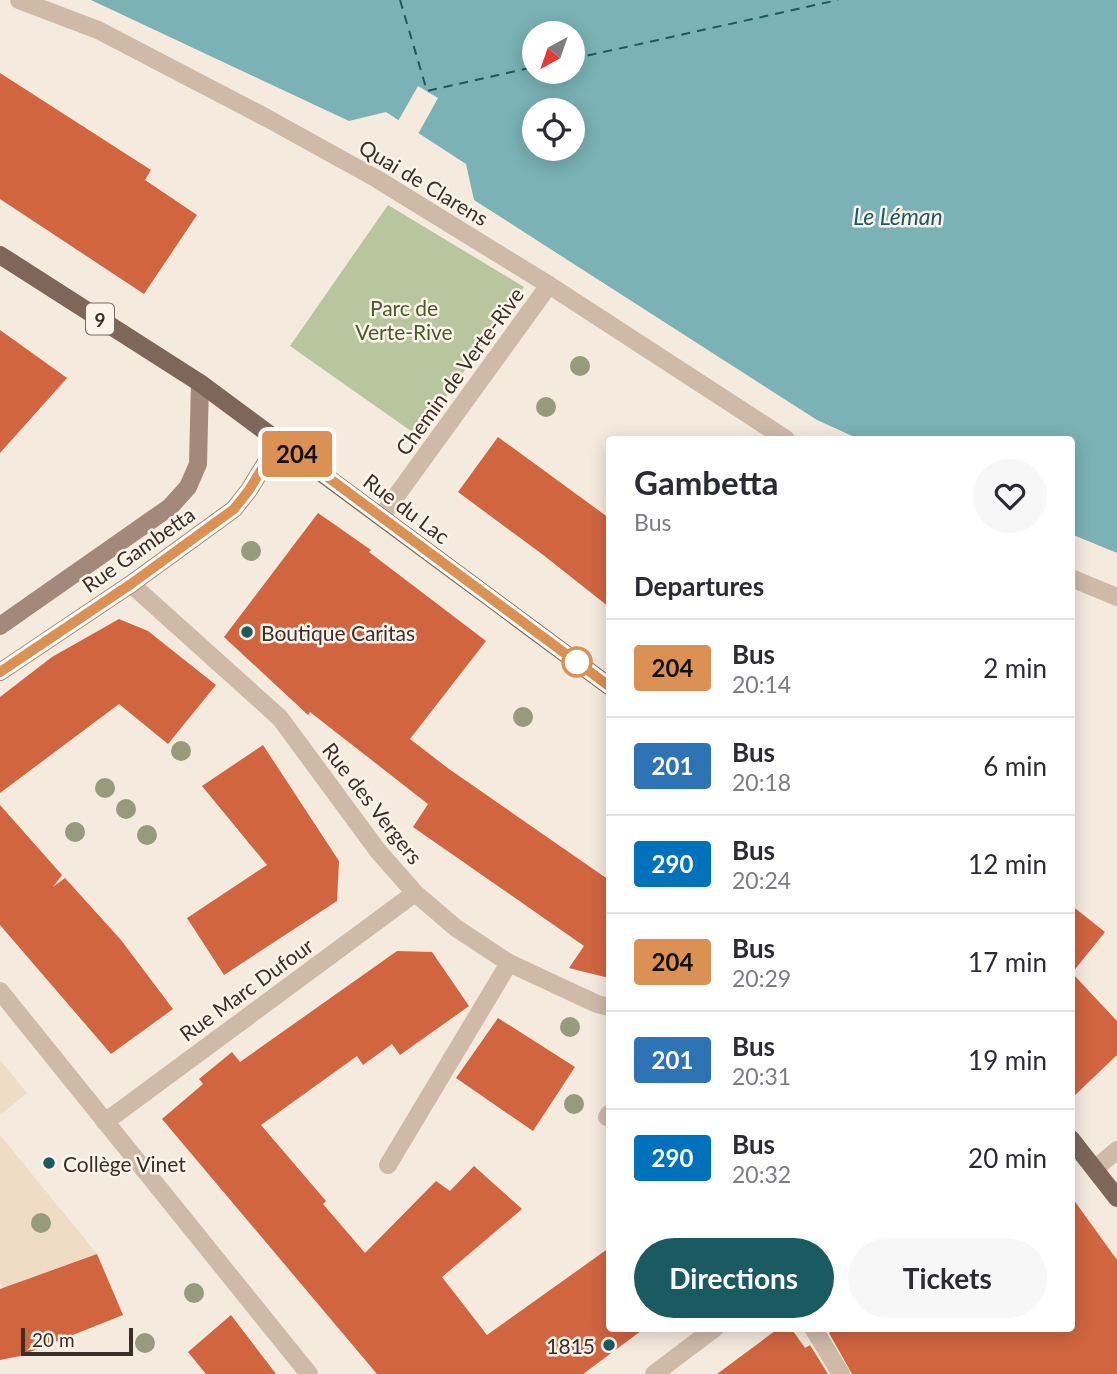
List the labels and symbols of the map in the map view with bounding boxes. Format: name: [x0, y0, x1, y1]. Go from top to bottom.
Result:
north arrow: [522, 21, 584, 84]
street label: Quai de Clarens: [355, 134, 493, 230]
water label: Le Léman: [853, 202, 943, 230]
street label: Chemin de Verte-Rive: [390, 282, 528, 460]
park label: Parc de Verte-Rive: [355, 295, 453, 344]
road number: 9: [86, 304, 114, 334]
line badge: 204: [257, 431, 337, 477]
street label: Rue du Lac: [359, 468, 455, 548]
street label: Rue Gambetta: [77, 501, 199, 597]
place label: Boutique Caritas: [261, 620, 415, 645]
marker: Boutique Caritas: [239, 624, 255, 640]
unlabelled marker: [562, 647, 592, 677]
street label: Rue des Vergers: [318, 737, 428, 869]
street label: Rue Marc Dufour: [174, 932, 318, 1046]
place label: Collège Vinet: [63, 1151, 186, 1176]
marker: Collège Vinet: [41, 1155, 57, 1171]
scale bar: [21, 1325, 133, 1357]
place label: 1815: [546, 1333, 595, 1358]
marker: 1815: [601, 1337, 617, 1353]

